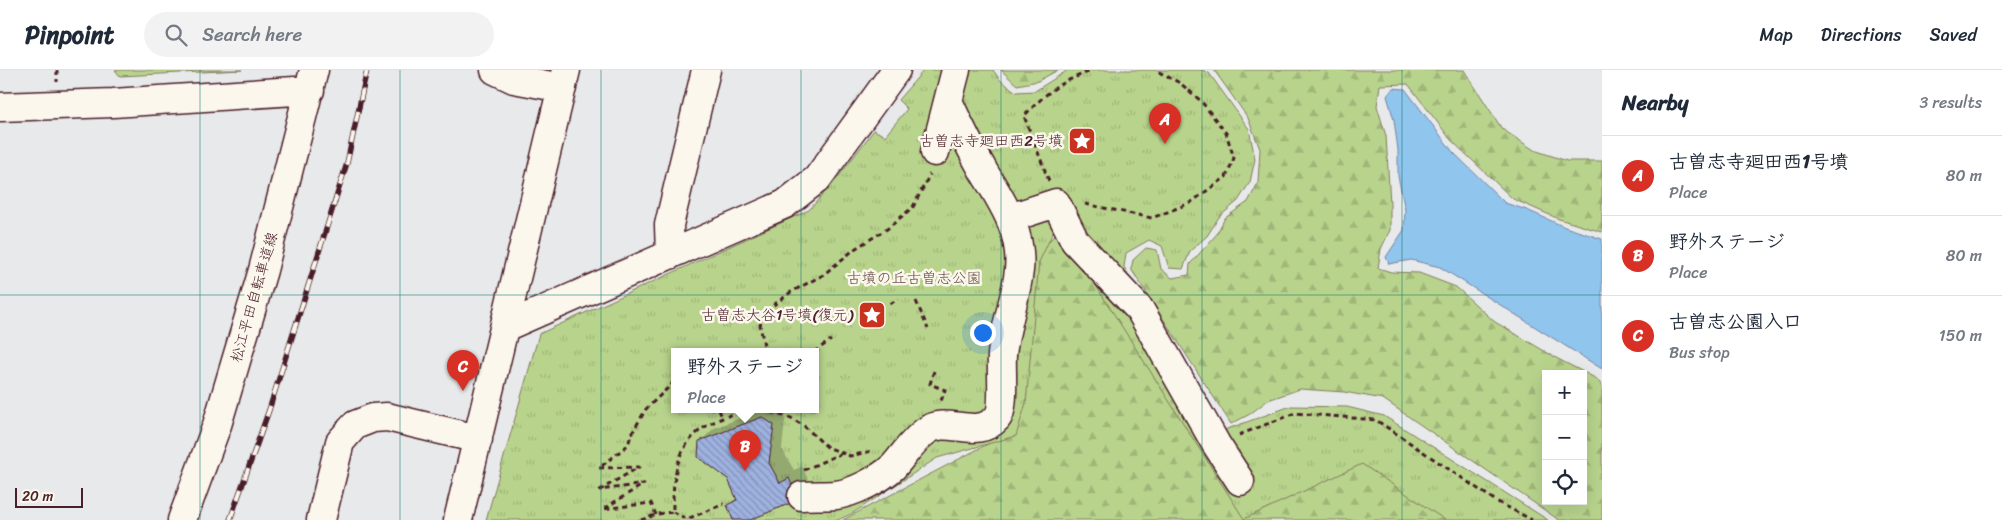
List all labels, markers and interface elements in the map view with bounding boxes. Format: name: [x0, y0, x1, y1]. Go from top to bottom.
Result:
search box: [144, 12, 494, 57]
text: Pinpoint: [25, 14, 114, 56]
text: Search here: [202, 18, 302, 51]
text: Map: [1760, 19, 1793, 51]
text: Directions: [1821, 19, 1902, 51]
text: Saved: [1930, 19, 1977, 51]
icon: search: [162, 21, 190, 49]
text: Nearby: [1622, 84, 1688, 122]
text: 3 results: [1919, 88, 1982, 117]
pin: A: [1149, 103, 1181, 144]
place icon: 古曽志寺廻田西2号墳: [1067, 126, 1097, 156]
place label: 古曽志寺廻田西2号墳: [919, 128, 1063, 154]
text: 古曽志寺廻田西1号墳: [1669, 145, 1848, 178]
text: A: [1633, 161, 1643, 190]
text: 80 m: [1946, 161, 1982, 190]
text: Place: [1669, 178, 1708, 207]
text: 野外ステージ: [1669, 225, 1785, 258]
street label: 松江平田自転車道線: [223, 229, 285, 365]
text: B: [1633, 241, 1643, 270]
text: 80 m: [1946, 241, 1982, 270]
text: Place: [1669, 258, 1708, 287]
park label: 古墳の丘古曽志公園: [846, 265, 982, 291]
place icon: 古曽志大谷1号墳(復元): [857, 300, 887, 330]
place label: 古曽志大谷1号墳(復元): [701, 302, 854, 328]
text: 古曽志公園入口: [1669, 305, 1802, 338]
your location: [970, 320, 996, 346]
text: C: [1633, 321, 1643, 350]
text: 150 m: [1939, 321, 1982, 350]
text: Bus stop: [1669, 338, 1730, 367]
popup: [671, 348, 819, 413]
pin: C: [447, 350, 479, 391]
text: 野外ステージ: [687, 350, 803, 383]
map controls: [1542, 370, 1587, 505]
button: +: [1542, 370, 1587, 415]
text: Place: [687, 383, 726, 412]
button: −: [1542, 415, 1587, 460]
pin: B: [729, 430, 761, 471]
button: locate: [1542, 460, 1587, 505]
text: 20 m: [22, 484, 53, 509]
scale bar: [15, 485, 82, 508]

